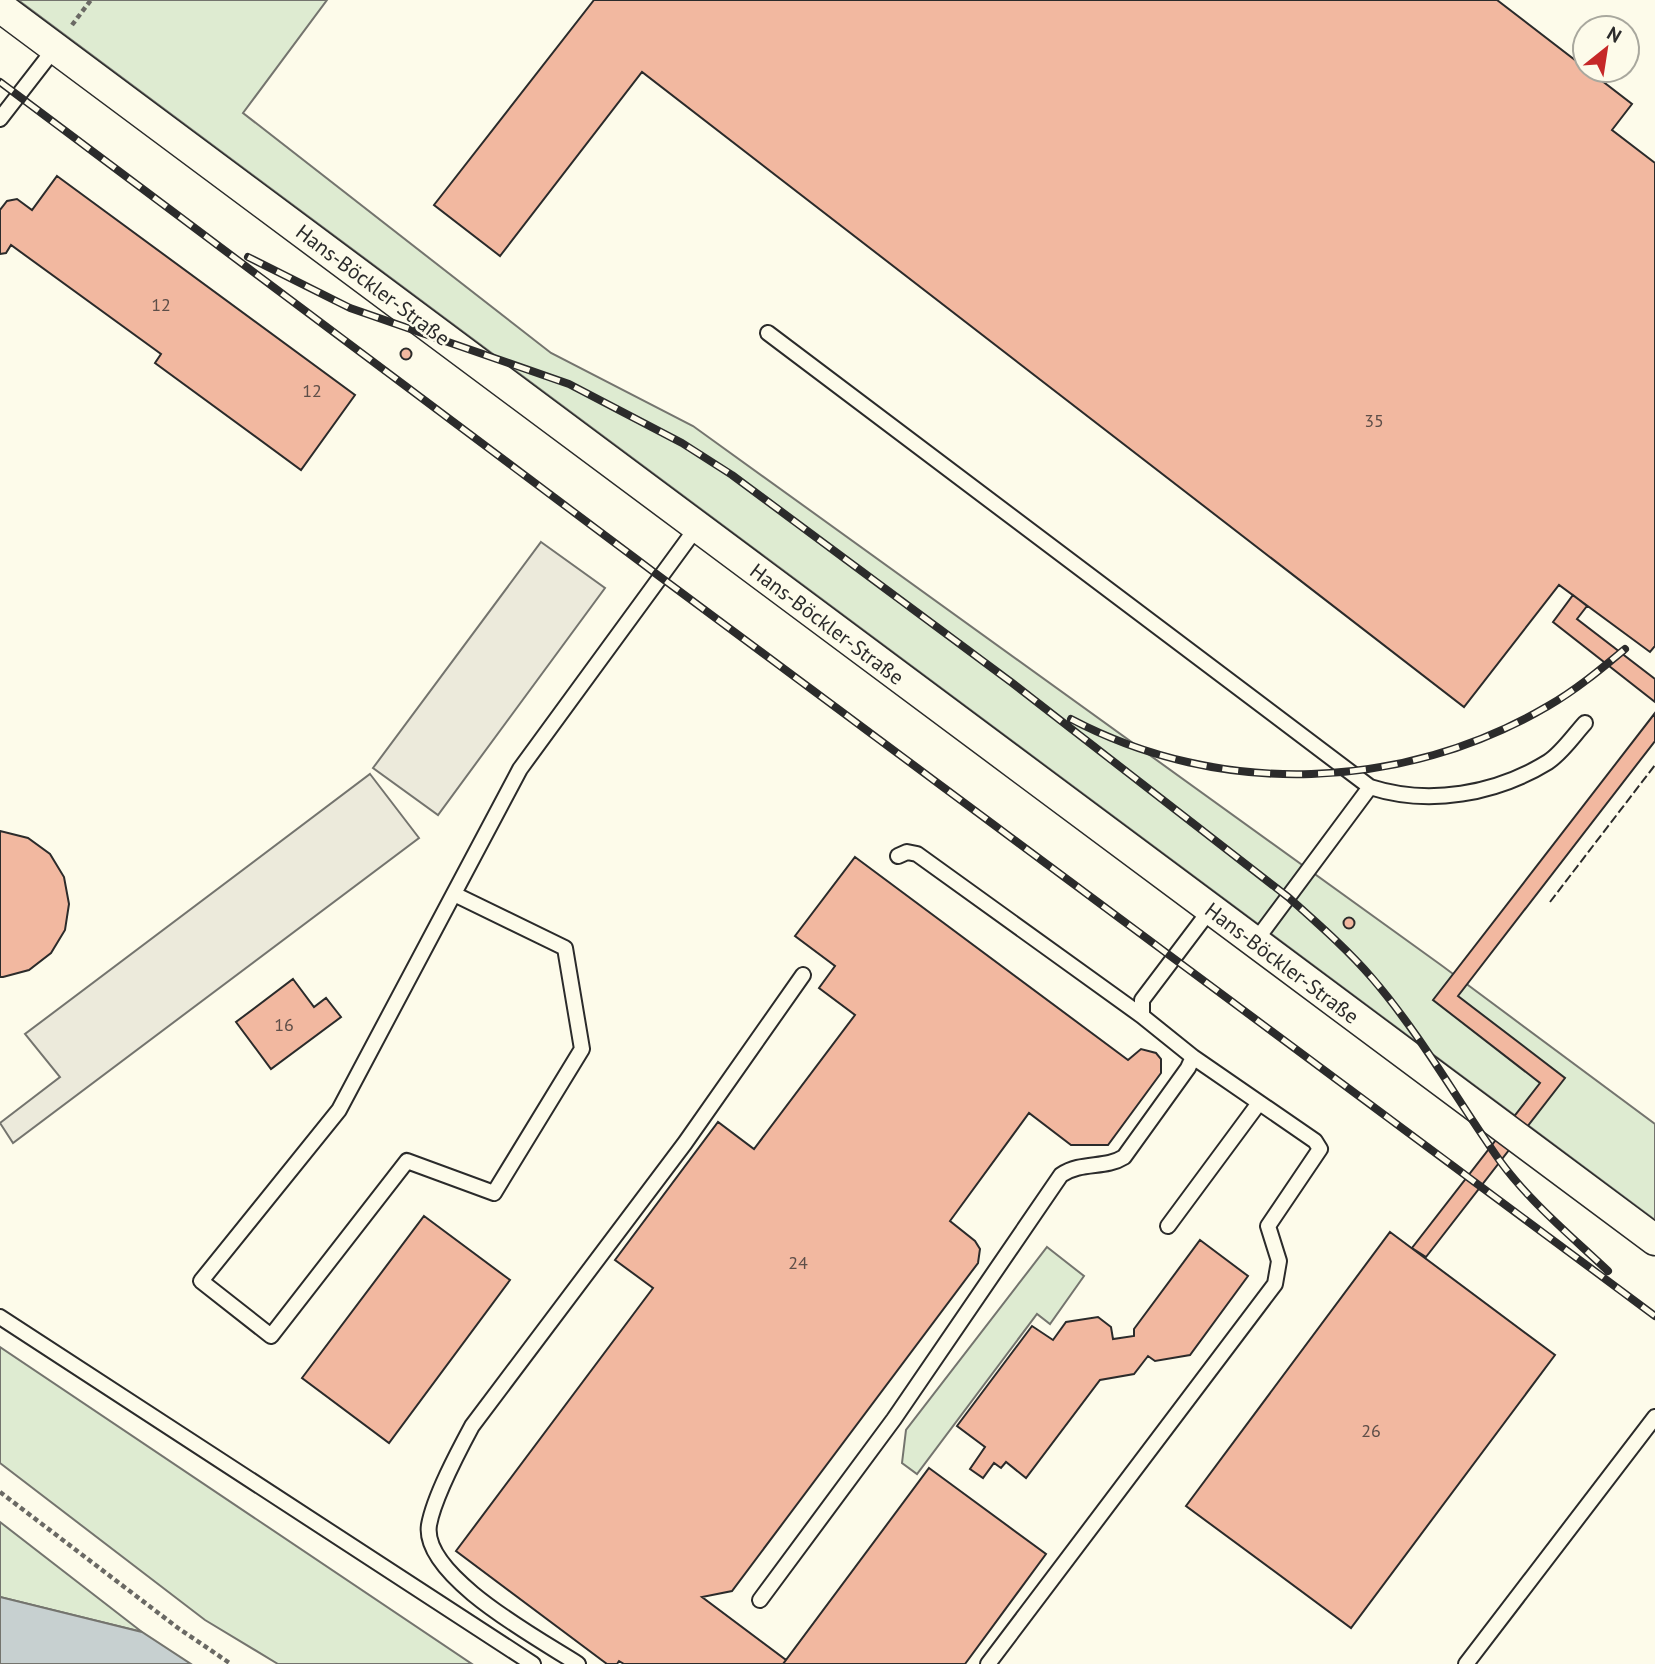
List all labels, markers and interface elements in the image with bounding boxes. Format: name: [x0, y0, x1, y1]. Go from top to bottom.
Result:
north arrow: [1571, 14, 1641, 84]
text: N: [1603, 21, 1626, 48]
street label: Hans-Böckler-Straße: [291, 218, 455, 352]
house number: 12: [151, 293, 171, 316]
house number: 12: [302, 379, 322, 402]
house number: 35: [1364, 409, 1384, 432]
street label: Hans-Böckler-Straße: [745, 557, 909, 691]
street label: Hans-Böckler-Straße: [1200, 896, 1364, 1030]
house number: 16: [274, 1013, 294, 1036]
house number: 24: [788, 1251, 808, 1274]
house number: 26: [1361, 1419, 1381, 1442]

